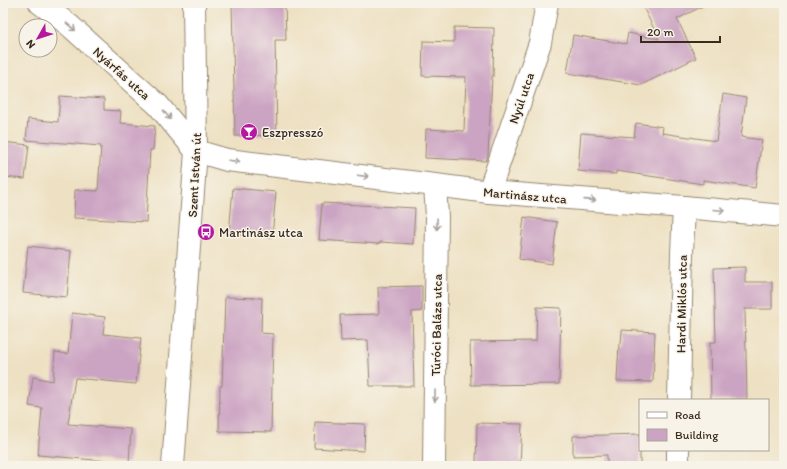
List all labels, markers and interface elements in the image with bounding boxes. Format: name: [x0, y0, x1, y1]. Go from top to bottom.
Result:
north arrow: [18, 18, 58, 58]
scale bar: [641, 18, 720, 44]
one-way arrow: [65, 22, 76, 31]
text: 20 m: [647, 25, 674, 39]
text: N: [23, 37, 38, 51]
street label: Nyárfás utca: [90, 44, 154, 103]
street label: Nyúl utca: [506, 70, 537, 126]
one-way arrow: [162, 109, 171, 120]
bar icon: Eszpresszó: [239, 122, 259, 142]
place label: Eszpresszó: [262, 125, 324, 140]
street label: Szent István út: [185, 132, 204, 218]
one-way arrow: [227, 157, 240, 165]
one-way arrow: [356, 172, 369, 180]
street label: Martinász utca: [482, 184, 568, 207]
one-way arrow: [583, 196, 596, 203]
one-way arrow: [712, 207, 725, 214]
one-way arrow: [433, 217, 441, 230]
bus stop icon: Martinász utca: [196, 222, 216, 242]
place label: Martinász utca: [219, 225, 303, 240]
street label: Hardi Miklós utca: [673, 254, 690, 353]
street label: Túróci Balázs utca: [428, 273, 445, 376]
one-way arrow: [431, 389, 439, 402]
legend: [639, 399, 769, 451]
text: Road: [675, 408, 701, 422]
text: Building: [675, 428, 719, 442]

